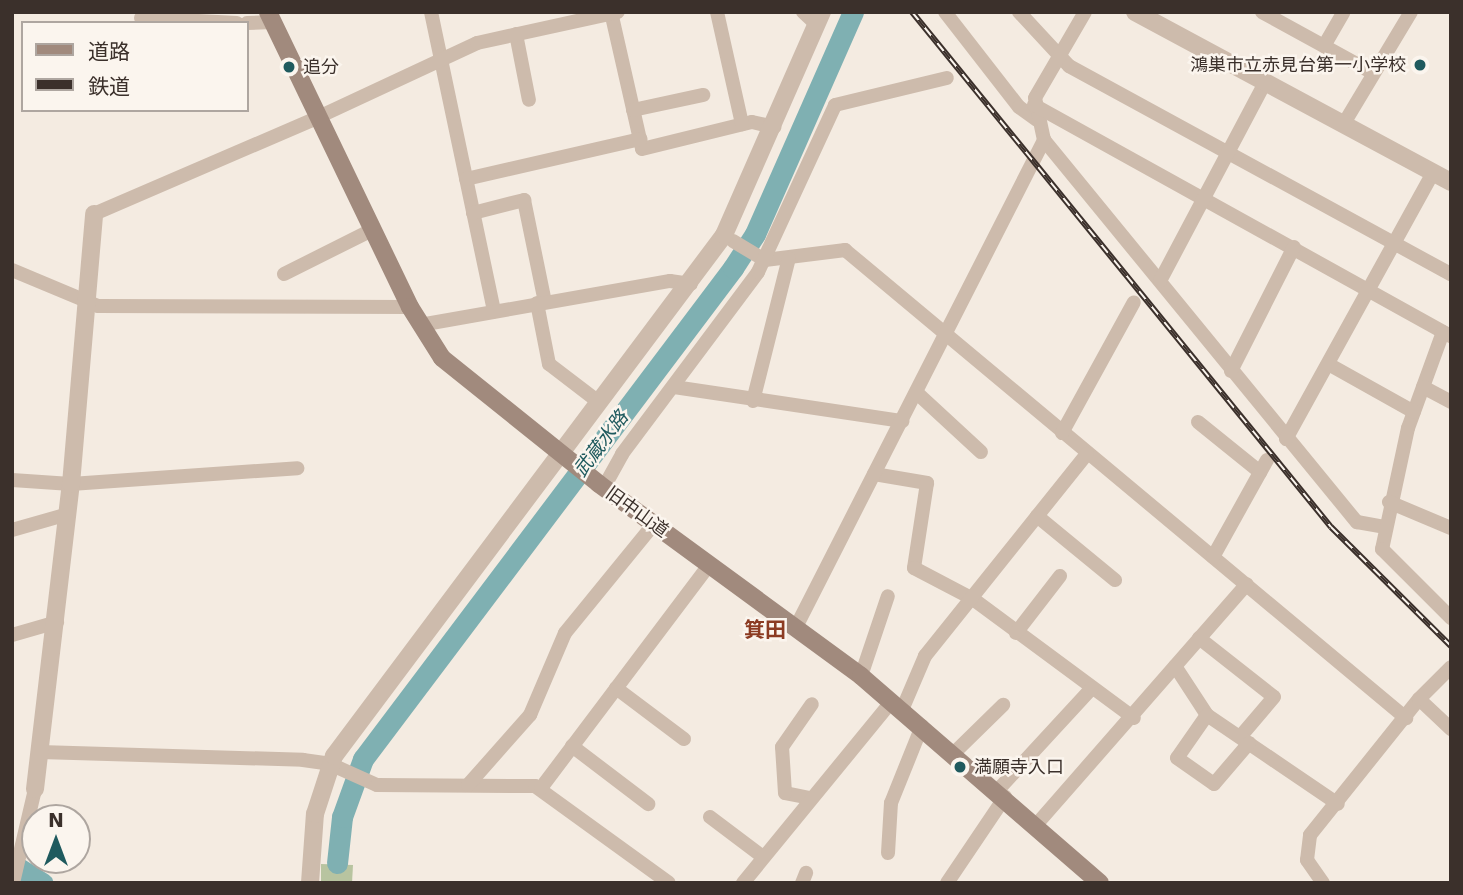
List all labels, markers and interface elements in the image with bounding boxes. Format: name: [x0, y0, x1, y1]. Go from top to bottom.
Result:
legend: [21, 21, 248, 112]
text: 道路: [88, 40, 130, 64]
place label: 鴻巣市立赤見台第一小学校: [1190, 54, 1406, 76]
place label: 追分: [303, 56, 339, 78]
marker: 鴻巣市立赤見台第一小学校: [1412, 57, 1428, 73]
marker: 追分: [281, 59, 297, 75]
text: 鉄道: [88, 75, 130, 99]
water label: 武蔵水路: [569, 407, 633, 481]
street label: 旧中山道: [602, 482, 672, 542]
district label: 箕田: [744, 617, 786, 643]
place label: 満願寺入口: [974, 756, 1064, 778]
marker: 満願寺入口: [952, 759, 968, 775]
north arrow: [21, 804, 91, 874]
text: N: [48, 809, 64, 831]

